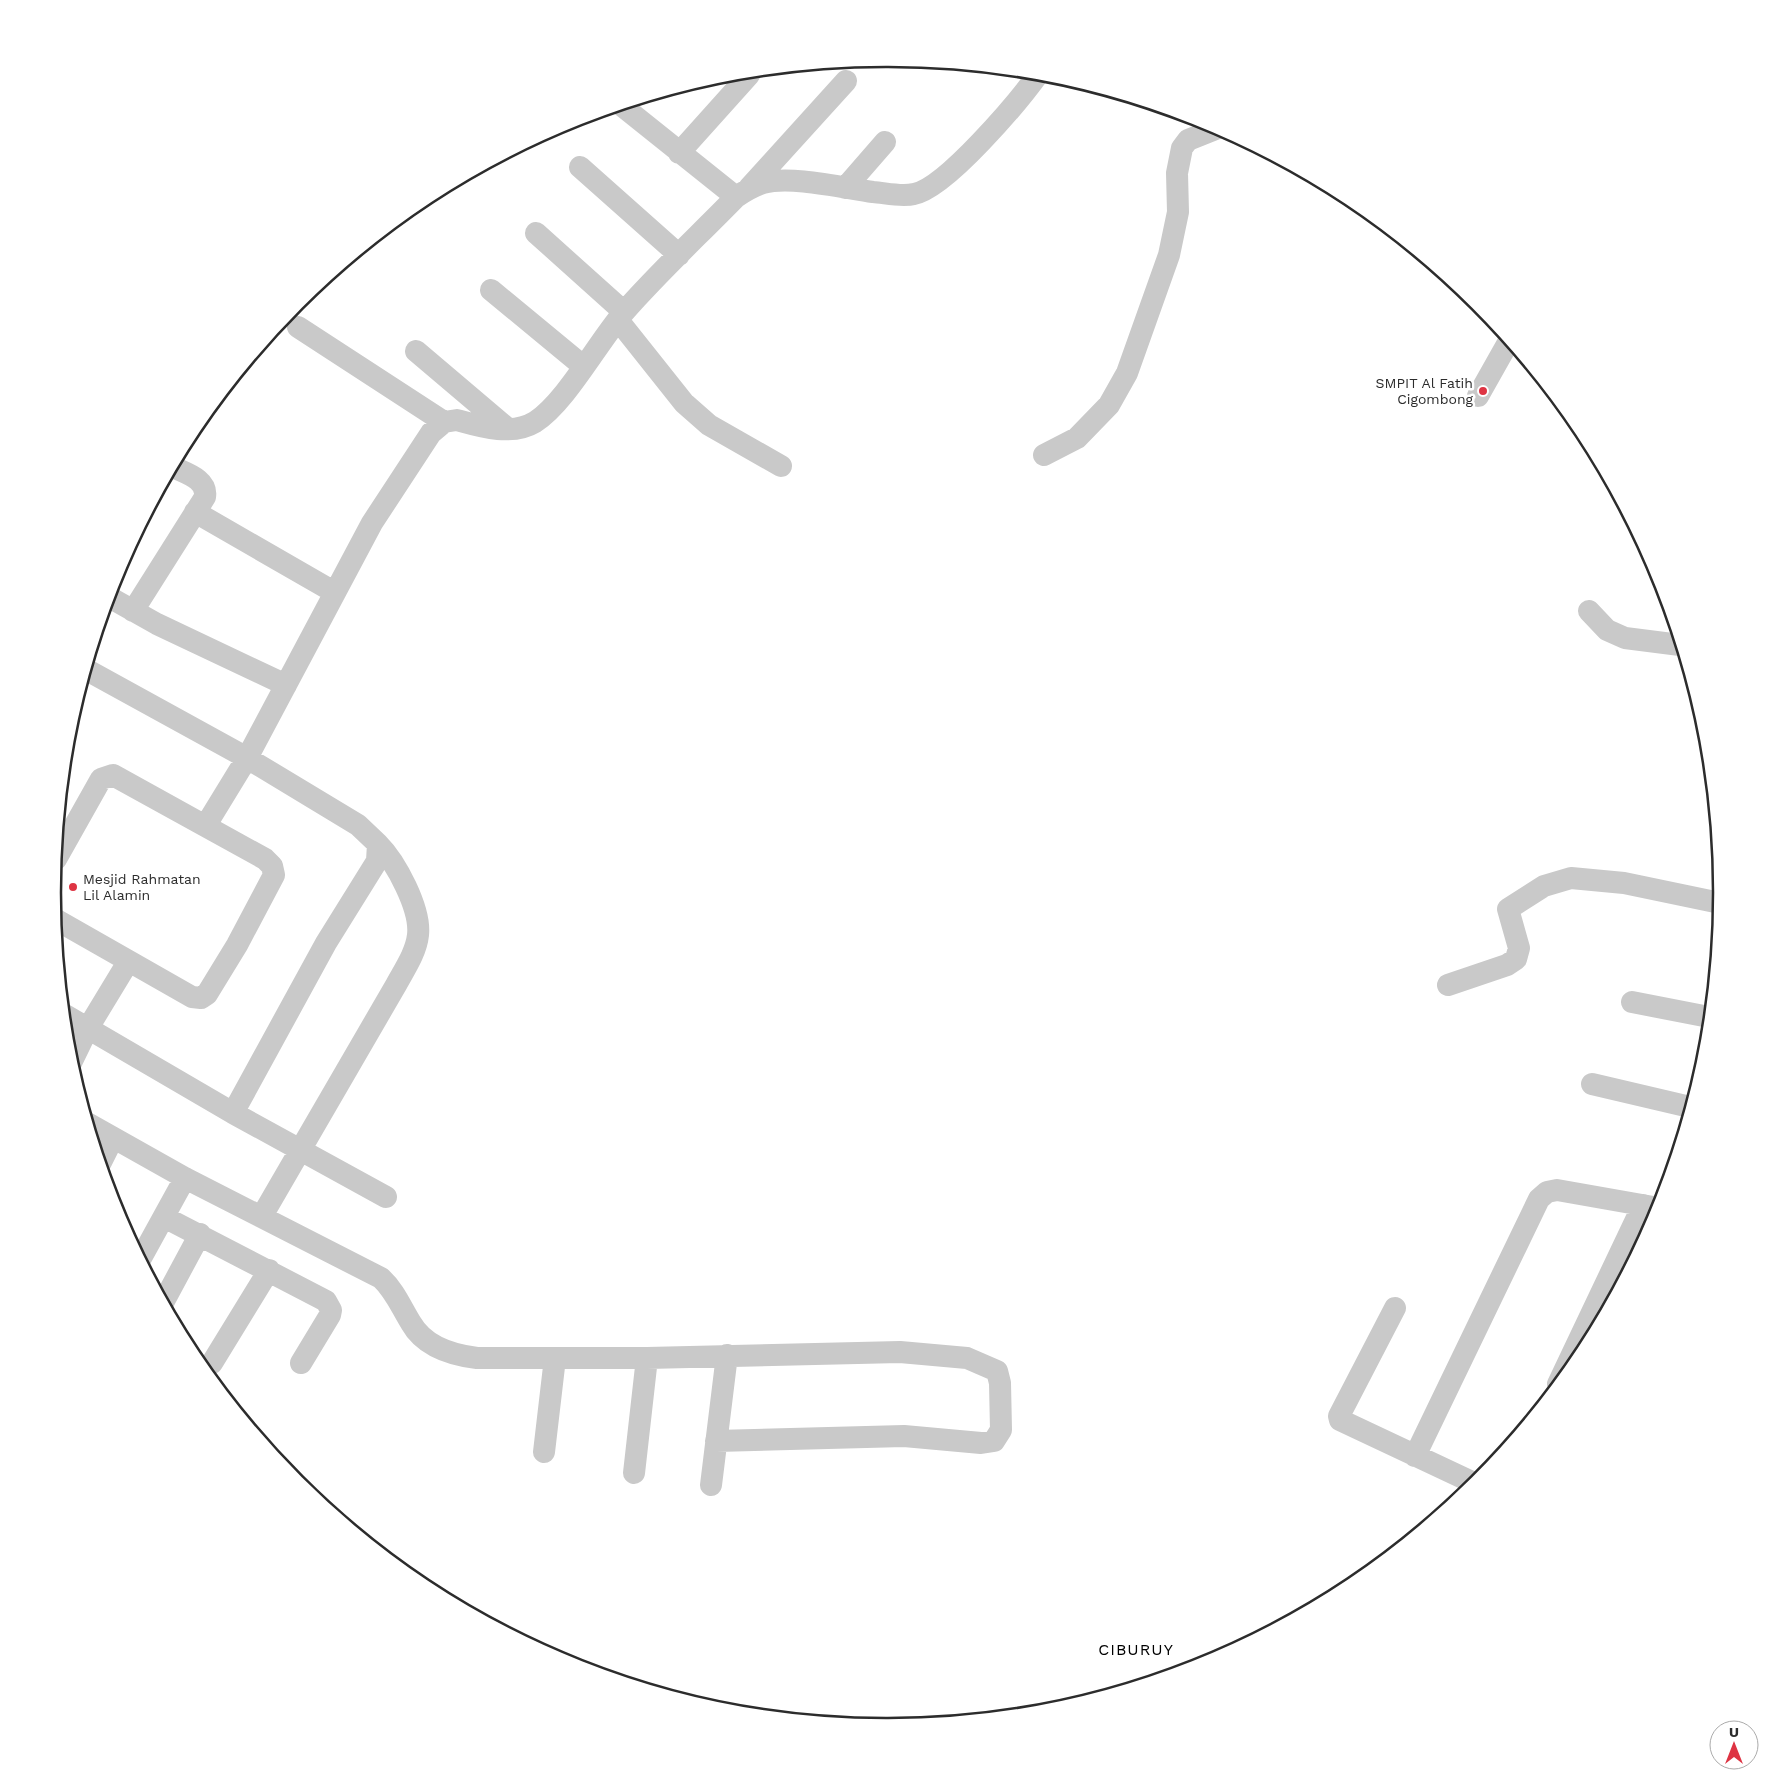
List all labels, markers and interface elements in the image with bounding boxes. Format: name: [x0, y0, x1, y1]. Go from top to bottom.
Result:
place label: SMPIT Al Fatih Cigombong: [1376, 375, 1474, 407]
marker: SMPIT Al Fatih Cigombong: [1477, 385, 1489, 397]
place label: Mesjid Rahmatan Lil Alamin: [83, 871, 201, 903]
marker: Mesjid Rahmatan Lil Alamin: [67, 881, 79, 893]
district label: CIBURUY: [1098, 1640, 1174, 1659]
north arrow: [1709, 1720, 1759, 1770]
text: U: [1729, 1724, 1739, 1740]

